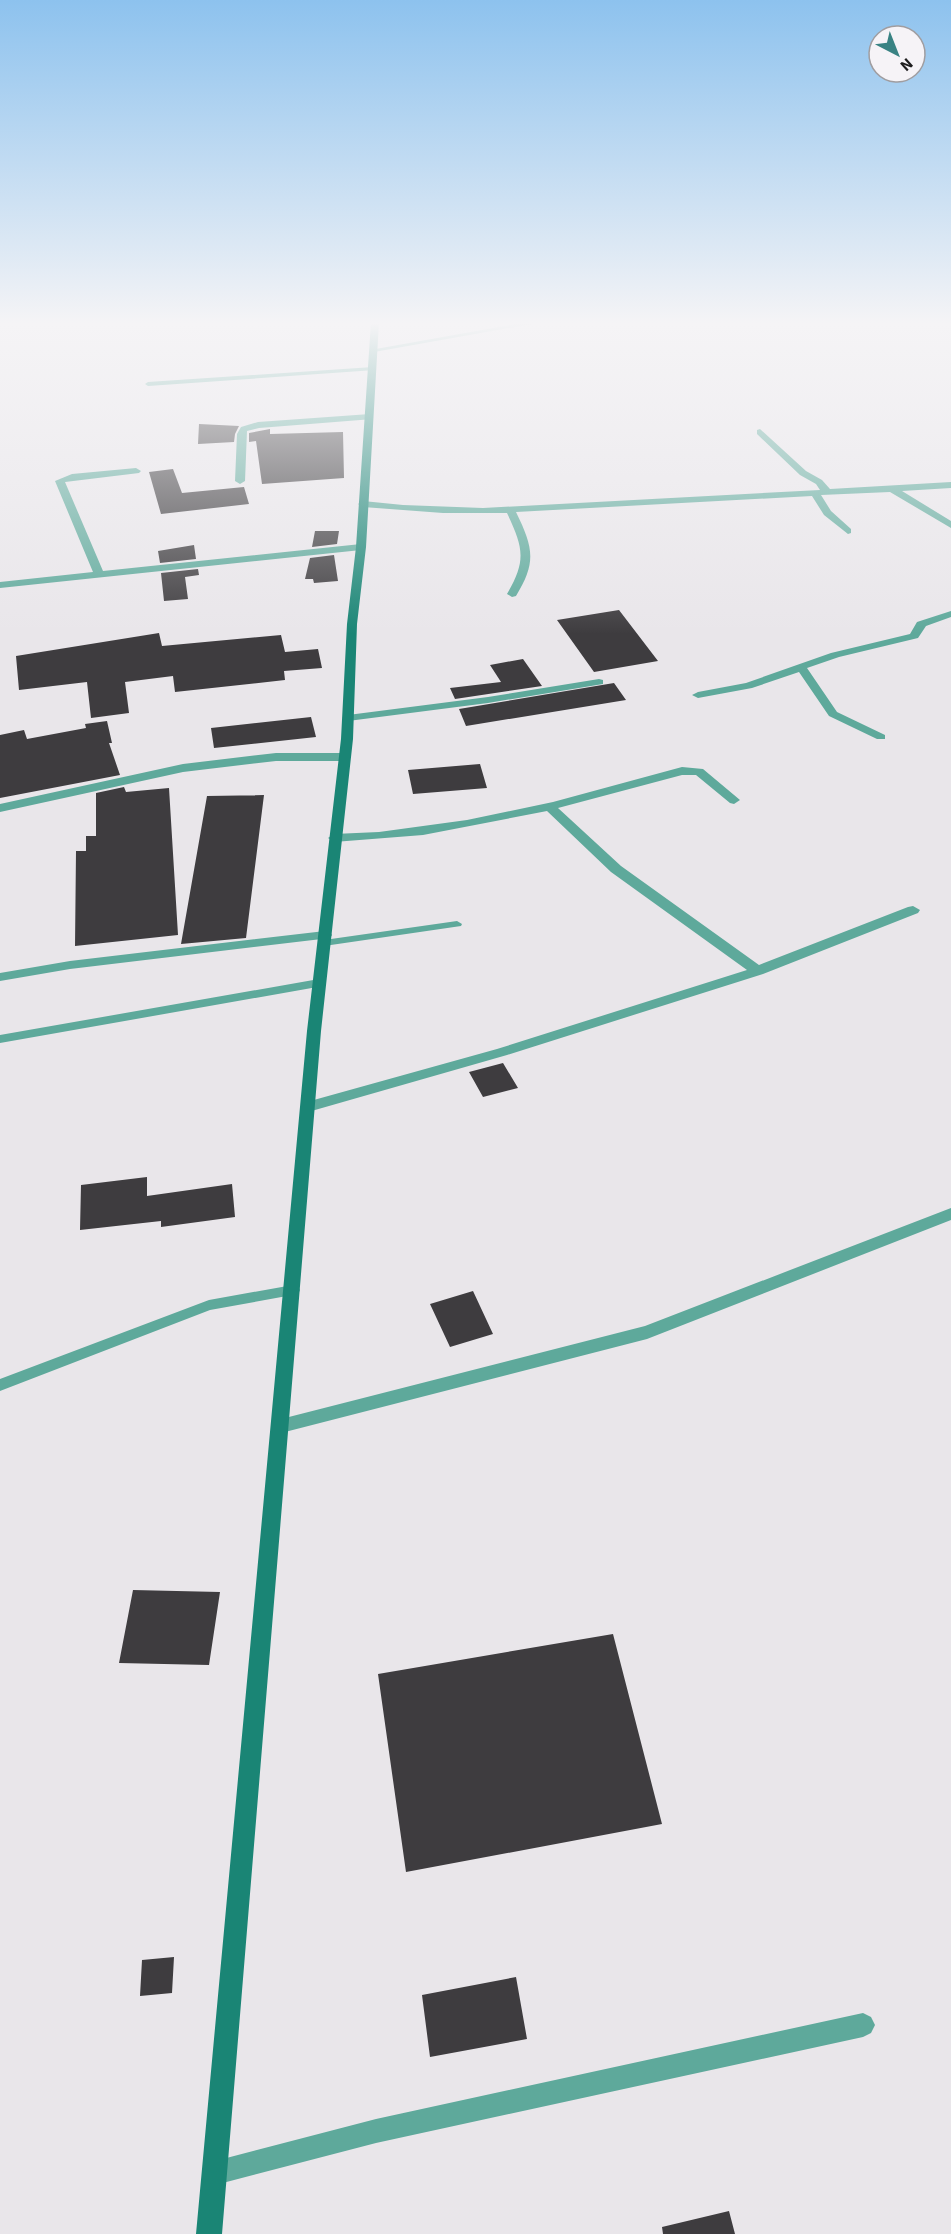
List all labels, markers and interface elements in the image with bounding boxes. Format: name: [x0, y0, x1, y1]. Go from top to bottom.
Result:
north arrow: [867, 24, 927, 84]
text: N: [895, 53, 918, 76]

